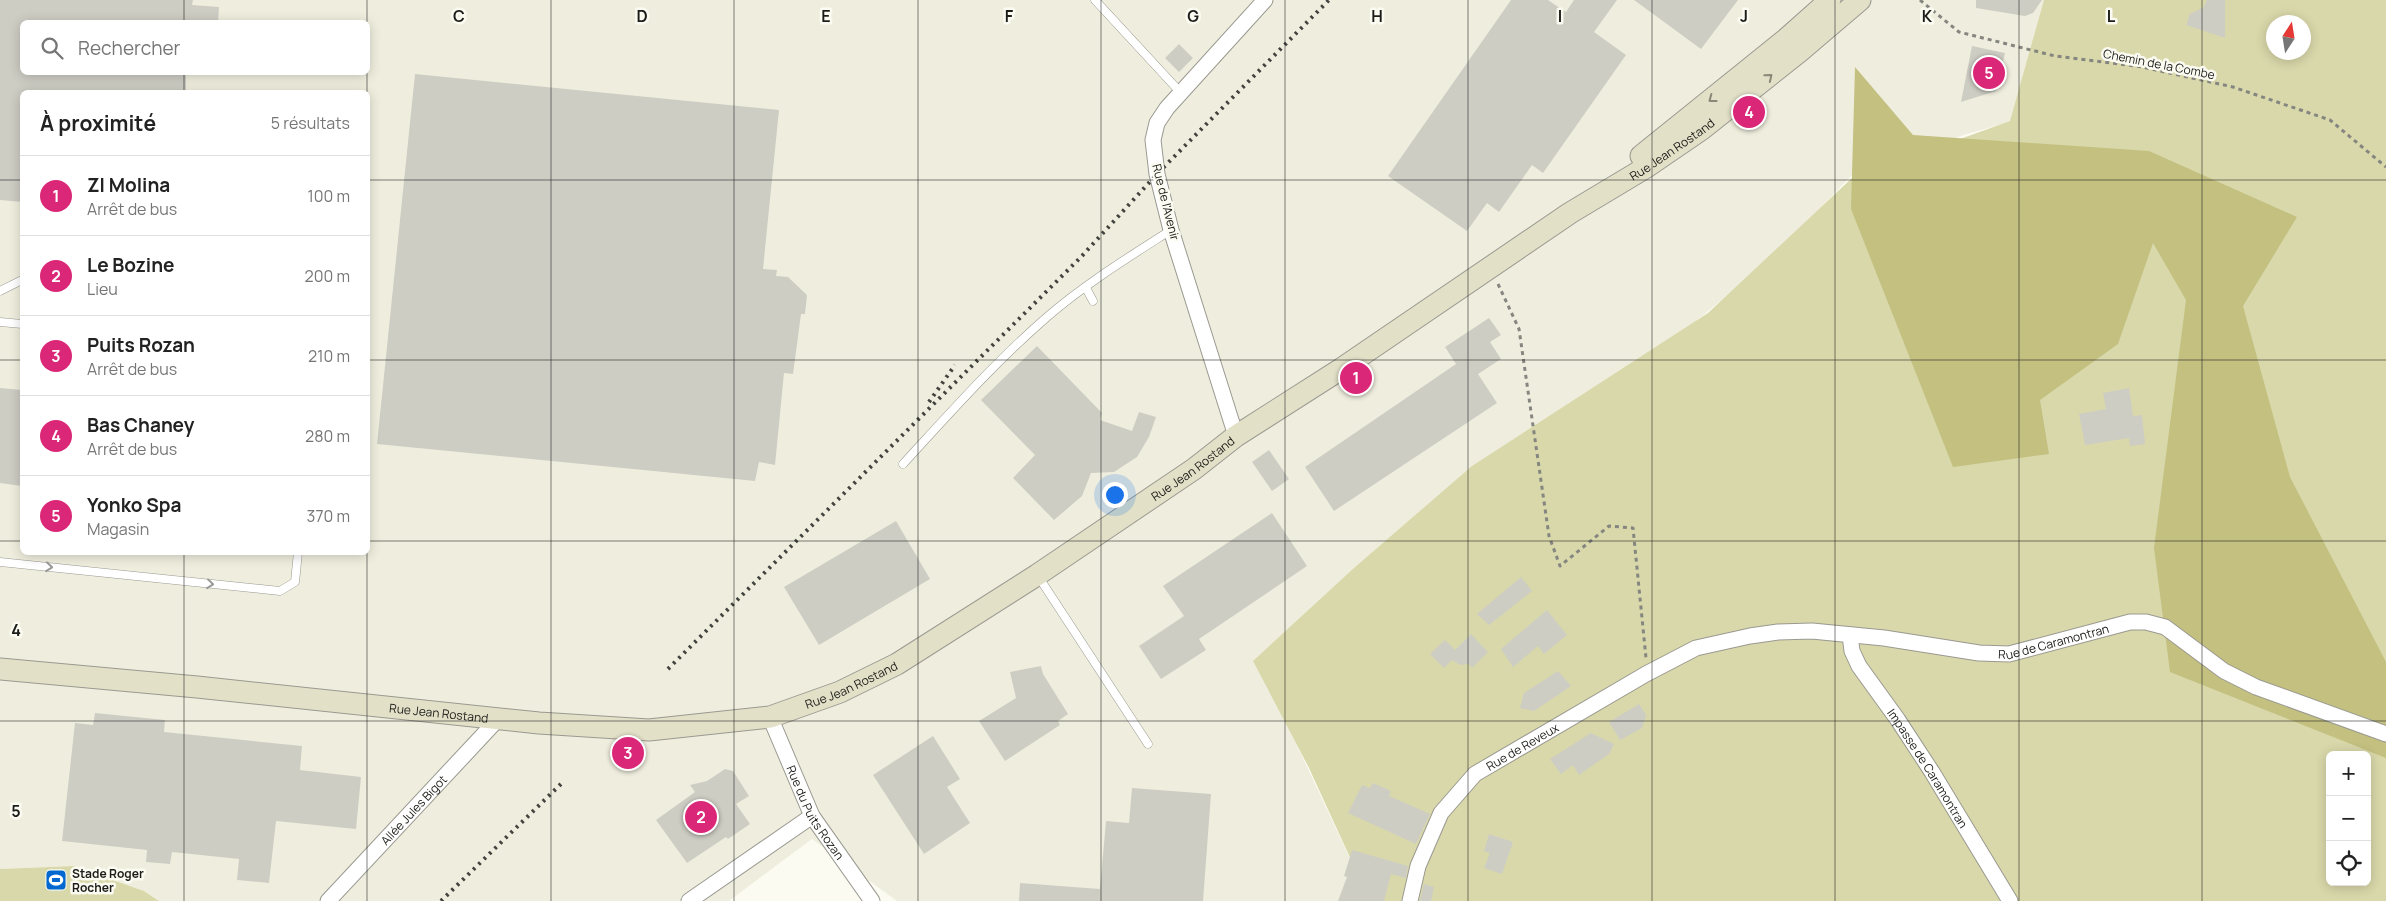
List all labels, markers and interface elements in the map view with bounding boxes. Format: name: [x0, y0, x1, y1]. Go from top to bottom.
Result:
text: C: [453, 5, 465, 27]
text: D: [636, 5, 648, 27]
text: E: [821, 5, 831, 27]
text: F: [1005, 5, 1014, 27]
text: G: [1187, 5, 1199, 27]
text: H: [1371, 5, 1383, 27]
text: I: [1558, 5, 1562, 27]
text: J: [1740, 5, 1748, 27]
text: K: [1922, 5, 1933, 27]
text: L: [2107, 5, 2116, 27]
north arrow: [2266, 15, 2311, 60]
search box: [20, 20, 370, 75]
icon: search: [38, 34, 66, 62]
text: Rechercher: [78, 35, 180, 61]
street label: Chemin de la Combe: [2102, 45, 2216, 83]
pin: 5: [1973, 54, 2005, 92]
one-way arrow: [1763, 73, 1772, 82]
one-way arrow: [1708, 93, 1718, 102]
pin: 4: [1733, 93, 1765, 131]
text: À proximité: [40, 109, 156, 137]
text: 5 résultats: [271, 112, 350, 134]
street label: Rue Jean Rostand: [1626, 114, 1718, 184]
street label: Rue de l'Avenir: [1148, 162, 1184, 243]
text: ZI Molina: [87, 172, 170, 198]
text: 1: [52, 185, 60, 207]
text: 100 m: [307, 185, 350, 207]
text: Arrêt de bus: [87, 198, 177, 220]
text: Le Bozine: [87, 252, 174, 278]
text: 2: [51, 265, 61, 287]
text: 200 m: [305, 265, 350, 287]
text: Lieu: [87, 278, 118, 300]
text: Puits Rozan: [87, 332, 195, 358]
text: 3: [51, 345, 61, 367]
text: 210 m: [308, 345, 350, 367]
text: Arrêt de bus: [87, 358, 177, 380]
pin: 1: [1340, 359, 1372, 397]
text: Bas Chaney: [87, 412, 195, 438]
text: 4: [51, 425, 61, 447]
text: 280 m: [305, 425, 350, 447]
street label: Rue Jean Rostand: [1147, 432, 1238, 504]
text: Arrêt de bus: [87, 438, 177, 460]
your location: [1102, 482, 1128, 508]
text: Yonko Spa: [87, 492, 181, 518]
text: 5: [51, 505, 61, 527]
text: 370 m: [307, 505, 350, 527]
text: Magasin: [87, 518, 149, 540]
one-way arrow: [45, 561, 53, 572]
one-way arrow: [206, 578, 214, 589]
text: 4: [11, 619, 21, 641]
street label: Rue de Caramontran: [1998, 619, 2111, 663]
street label: Rue Jean Rostand: [803, 657, 900, 712]
street label: Rue Jean Rostand: [388, 699, 489, 726]
street label: Impasse de Caramontran: [1884, 705, 1972, 831]
street label: Rue de Reveux: [1483, 718, 1562, 774]
pin: 3: [612, 734, 644, 772]
map controls: [2326, 751, 2371, 886]
button: +: [2326, 751, 2371, 796]
street label: Rue du Puits Rozan: [783, 763, 849, 863]
street label: Allée Jules Bigot: [376, 771, 450, 848]
button: −: [2326, 796, 2371, 841]
pin: 2: [685, 798, 717, 836]
text: 5: [11, 800, 21, 822]
button: locate: [2326, 841, 2371, 886]
place label: Stade Roger Rocher: [72, 865, 144, 896]
sports icon: Stade Roger Rocher: [44, 868, 68, 892]

